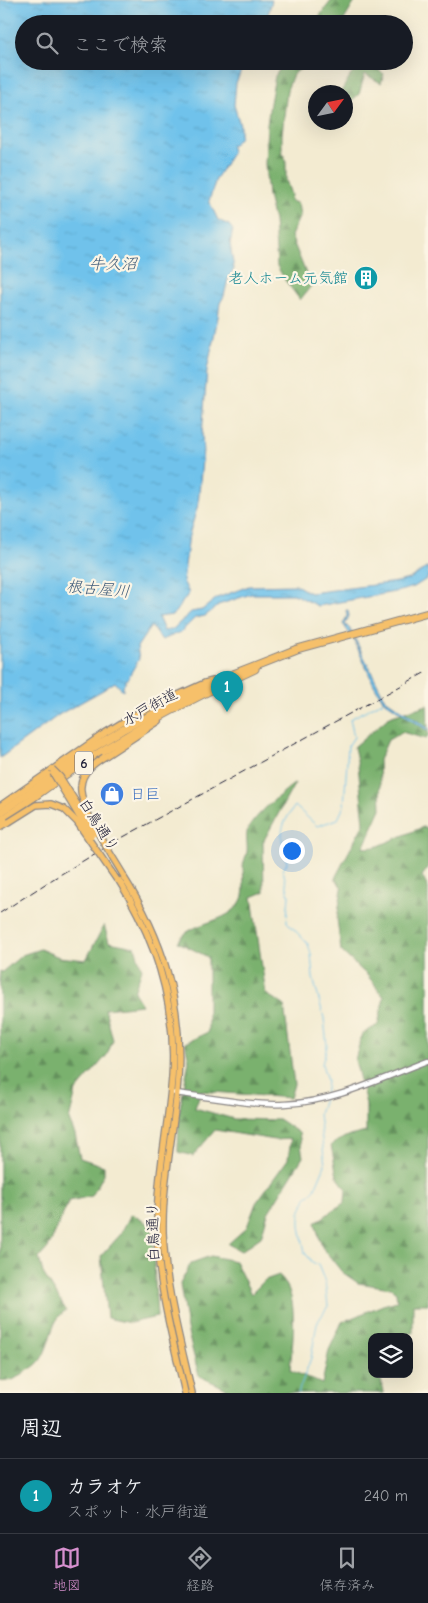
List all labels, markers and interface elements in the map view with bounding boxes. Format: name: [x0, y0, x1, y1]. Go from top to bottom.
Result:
search box: [15, 15, 413, 70]
icon: search: [33, 29, 61, 57]
text: ここで検索: [73, 34, 168, 56]
north arrow: [308, 85, 353, 130]
water label: 牛久沼: [89, 255, 139, 273]
building icon: 老人ホーム元気館: [353, 265, 379, 291]
place label: 老人ホーム元気館: [229, 269, 348, 287]
water label: 根古屋川: [65, 577, 131, 601]
pin: 1: [211, 671, 243, 712]
street label: 水戸街道: [119, 685, 181, 729]
road number: 6: [75, 751, 93, 774]
shop icon: 日巨: [99, 781, 125, 807]
place label: 日巨: [130, 785, 160, 803]
street label: 白鳥通り: [75, 795, 123, 855]
your location: [279, 838, 305, 864]
street label: 白鳥通り: [143, 1202, 163, 1262]
map controls: [368, 1333, 413, 1378]
button: layers: [368, 1333, 413, 1378]
text: 周辺: [20, 1416, 62, 1440]
text: カラオケ: [67, 1476, 143, 1498]
text: 1: [33, 1487, 39, 1505]
text: 240 m: [364, 1487, 408, 1505]
text: スポット · 水戸街道: [67, 1503, 209, 1521]
tab: 地図: [53, 1544, 81, 1594]
tab: 経路: [186, 1544, 214, 1594]
tab: 保存済み: [319, 1544, 375, 1594]

